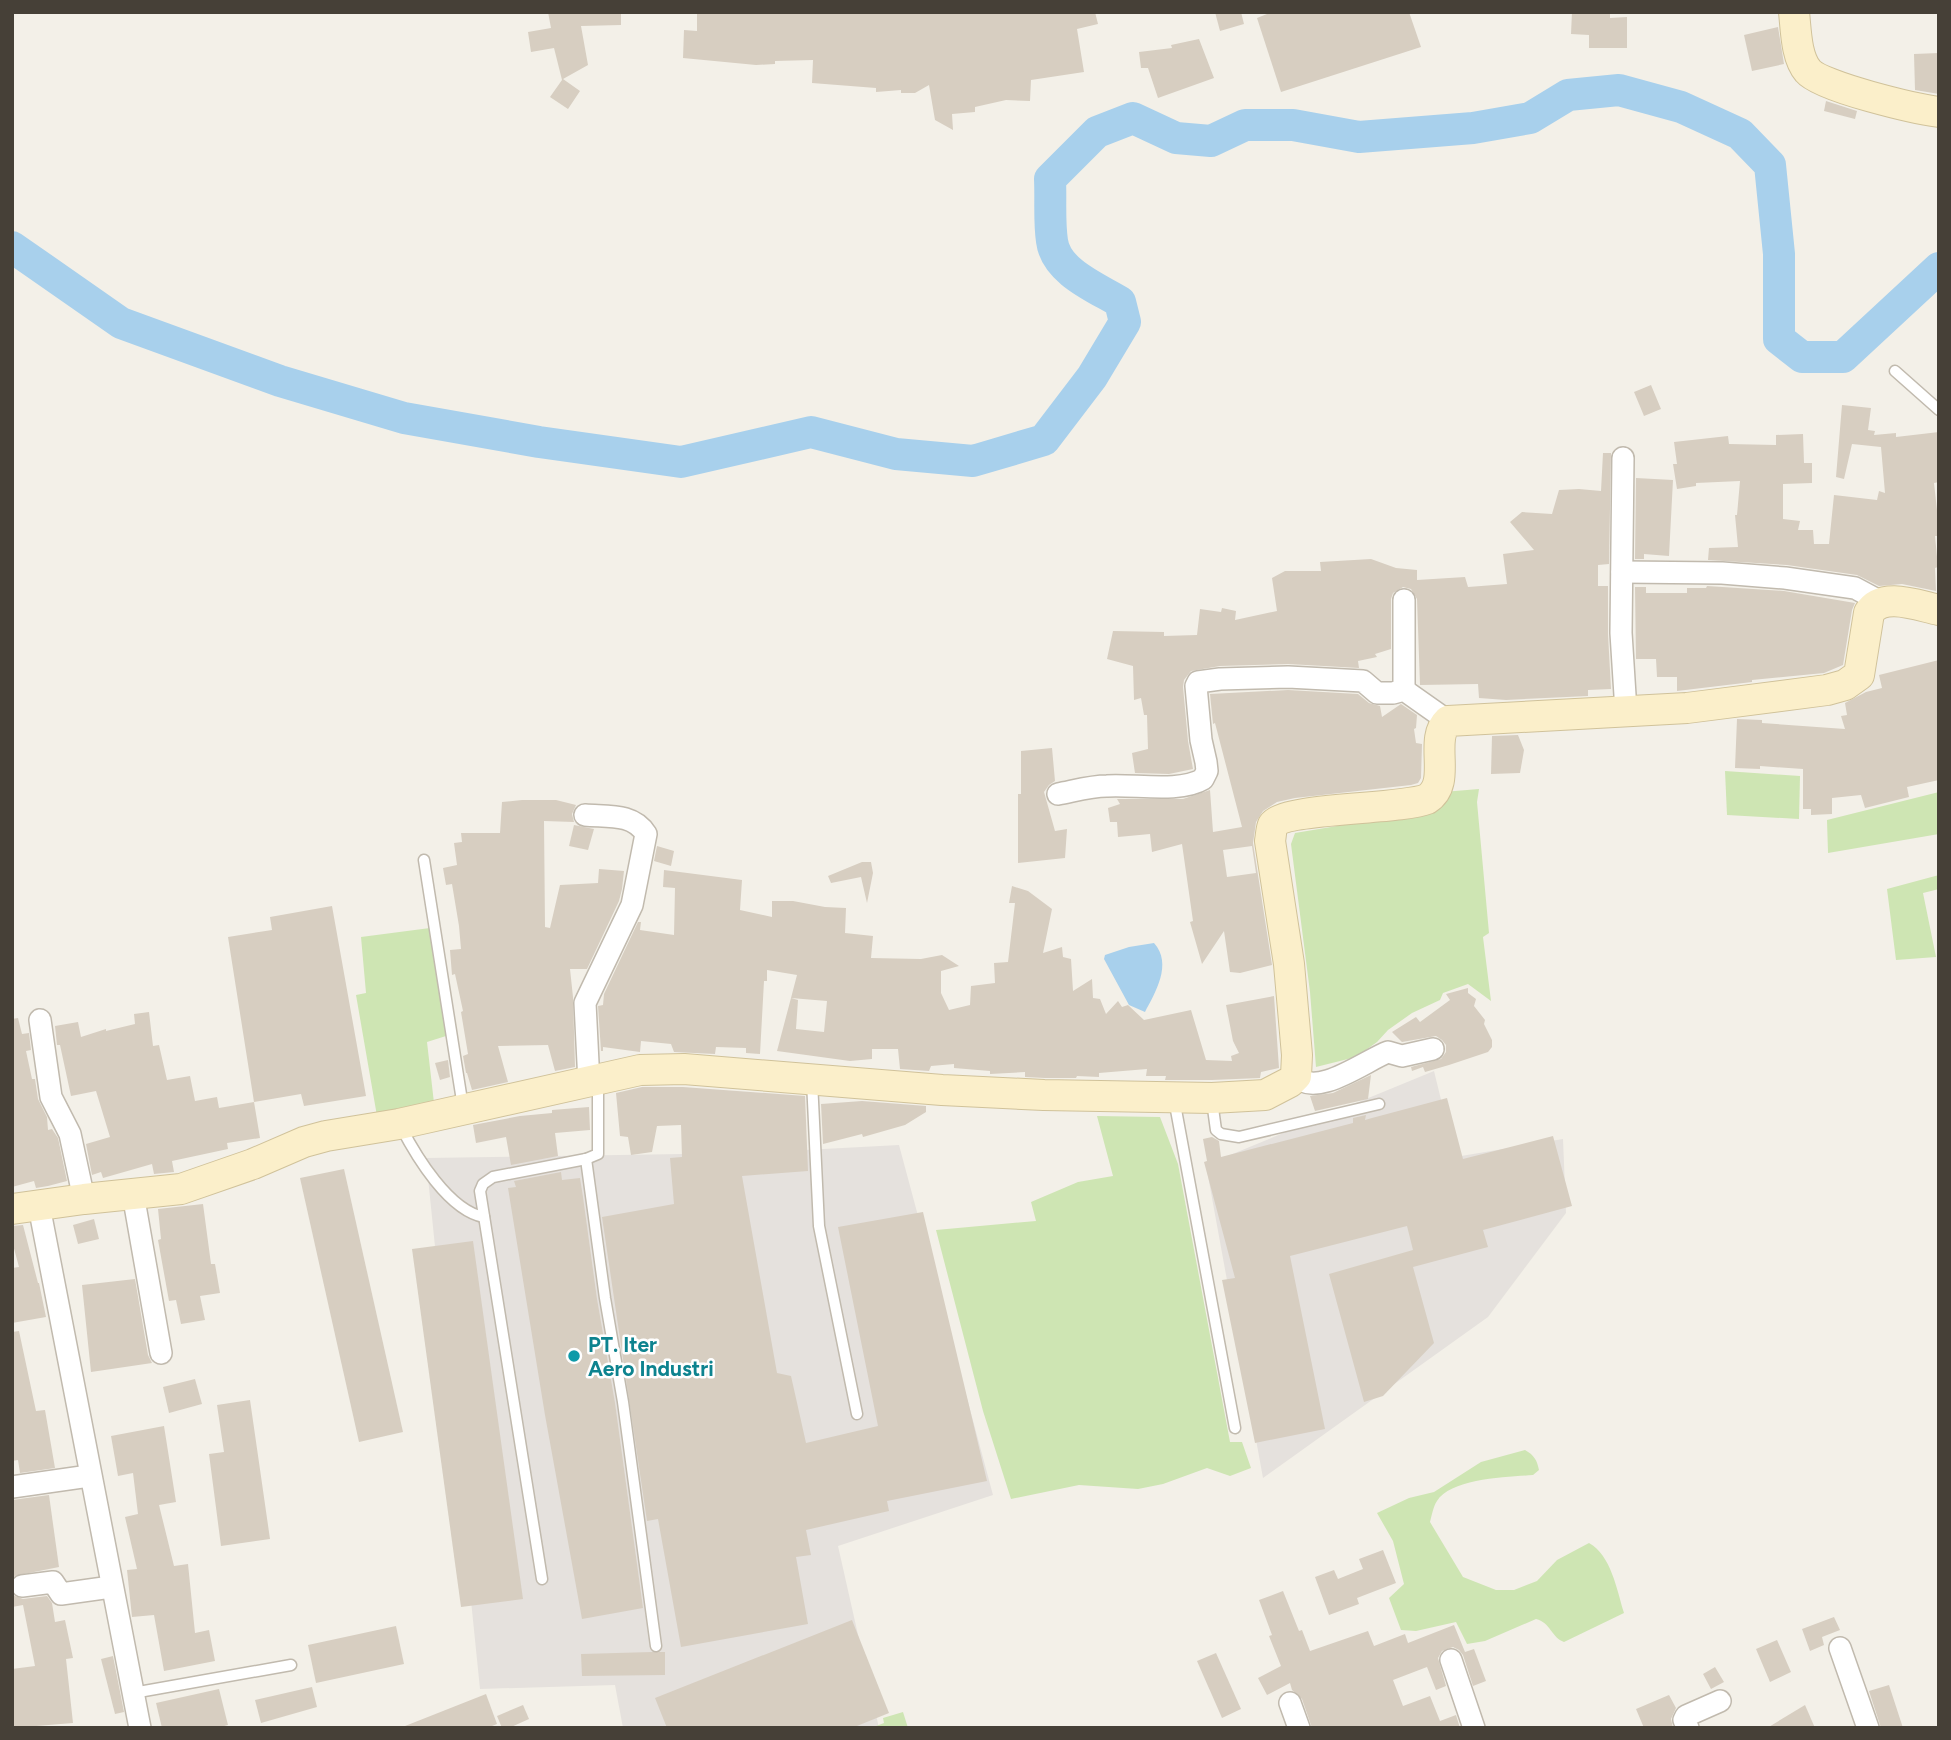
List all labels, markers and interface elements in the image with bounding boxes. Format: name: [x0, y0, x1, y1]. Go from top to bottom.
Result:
place label: PT. Iter Aero Industri: [588, 1332, 714, 1381]
marker: PT. Iter Aero Industri: [566, 1348, 582, 1364]

